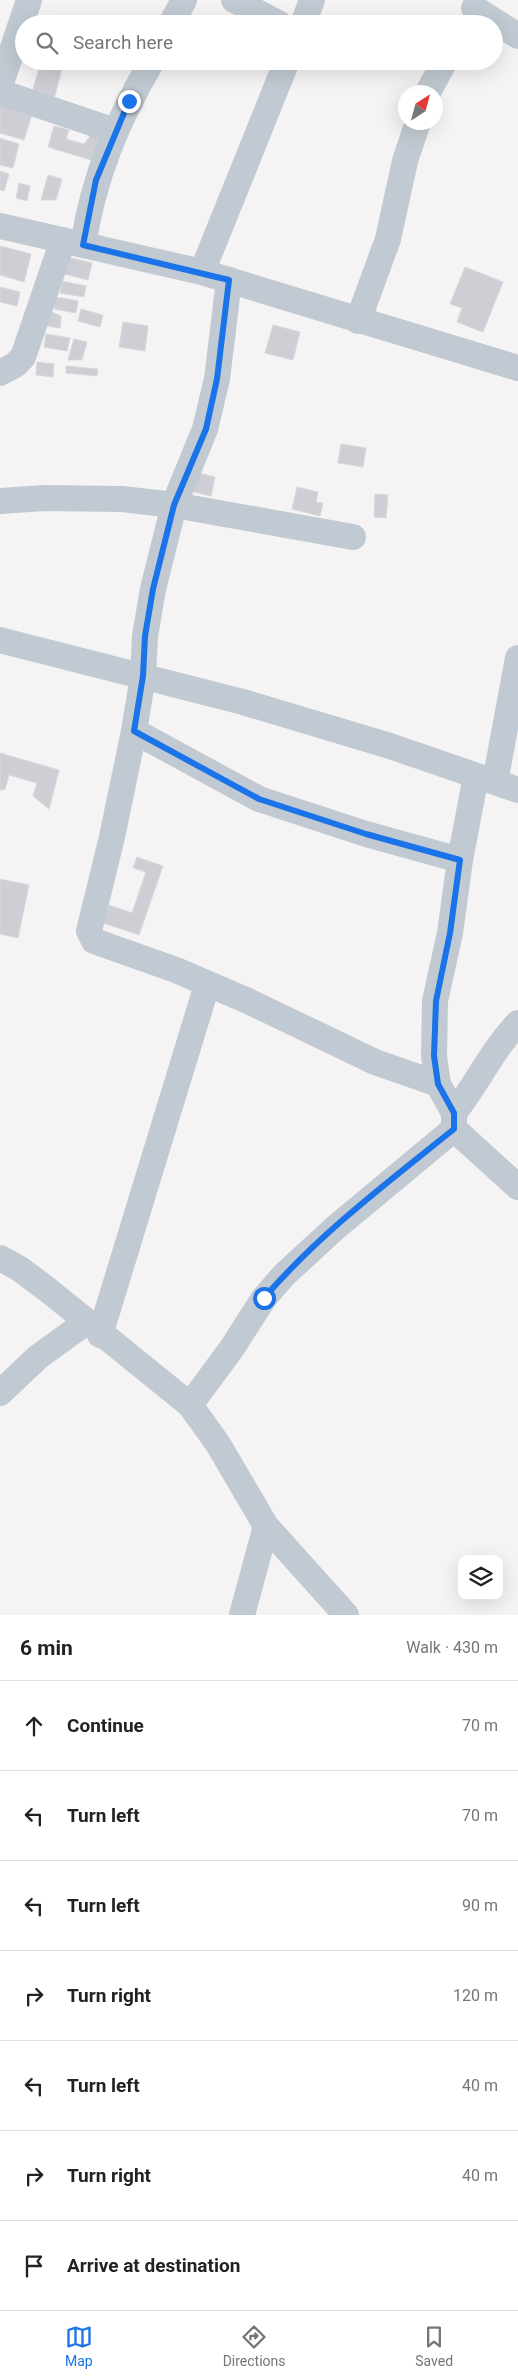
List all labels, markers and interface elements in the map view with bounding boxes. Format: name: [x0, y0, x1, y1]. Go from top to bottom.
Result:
search box: [15, 15, 503, 70]
icon: search: [33, 29, 61, 57]
text: Search here: [73, 31, 173, 54]
north arrow: [398, 85, 443, 130]
route end: [118, 90, 141, 113]
route start: [253, 1287, 276, 1310]
map controls: [458, 1555, 503, 1600]
button: layers: [458, 1555, 503, 1600]
text: 6 min: [20, 1636, 73, 1660]
text: Walk · 430 m: [406, 1638, 498, 1657]
icon: ahead: [20, 1712, 48, 1740]
text: Continue: [67, 1714, 144, 1737]
text: 70 m: [462, 1716, 498, 1735]
icon: left: [20, 1802, 48, 1830]
text: Turn left: [67, 1804, 140, 1827]
text: 70 m: [462, 1806, 498, 1825]
icon: left: [20, 1892, 48, 1920]
text: Turn left: [67, 1894, 140, 1917]
text: 90 m: [462, 1896, 498, 1915]
icon: right: [20, 1982, 48, 2010]
text: Turn right: [67, 1984, 151, 2007]
text: 120 m: [453, 1986, 498, 2005]
icon: left: [20, 2072, 48, 2100]
text: Turn left: [67, 2074, 140, 2097]
text: 40 m: [462, 2076, 498, 2095]
icon: right: [20, 2162, 48, 2190]
text: Turn right: [67, 2164, 151, 2187]
text: 40 m: [462, 2166, 498, 2185]
icon: arrive: [20, 2252, 48, 2280]
text: Arrive at destination: [67, 2254, 240, 2277]
tab: Map: [65, 2323, 93, 2369]
tab: Directions: [223, 2323, 286, 2369]
tab: Saved: [415, 2323, 453, 2369]

